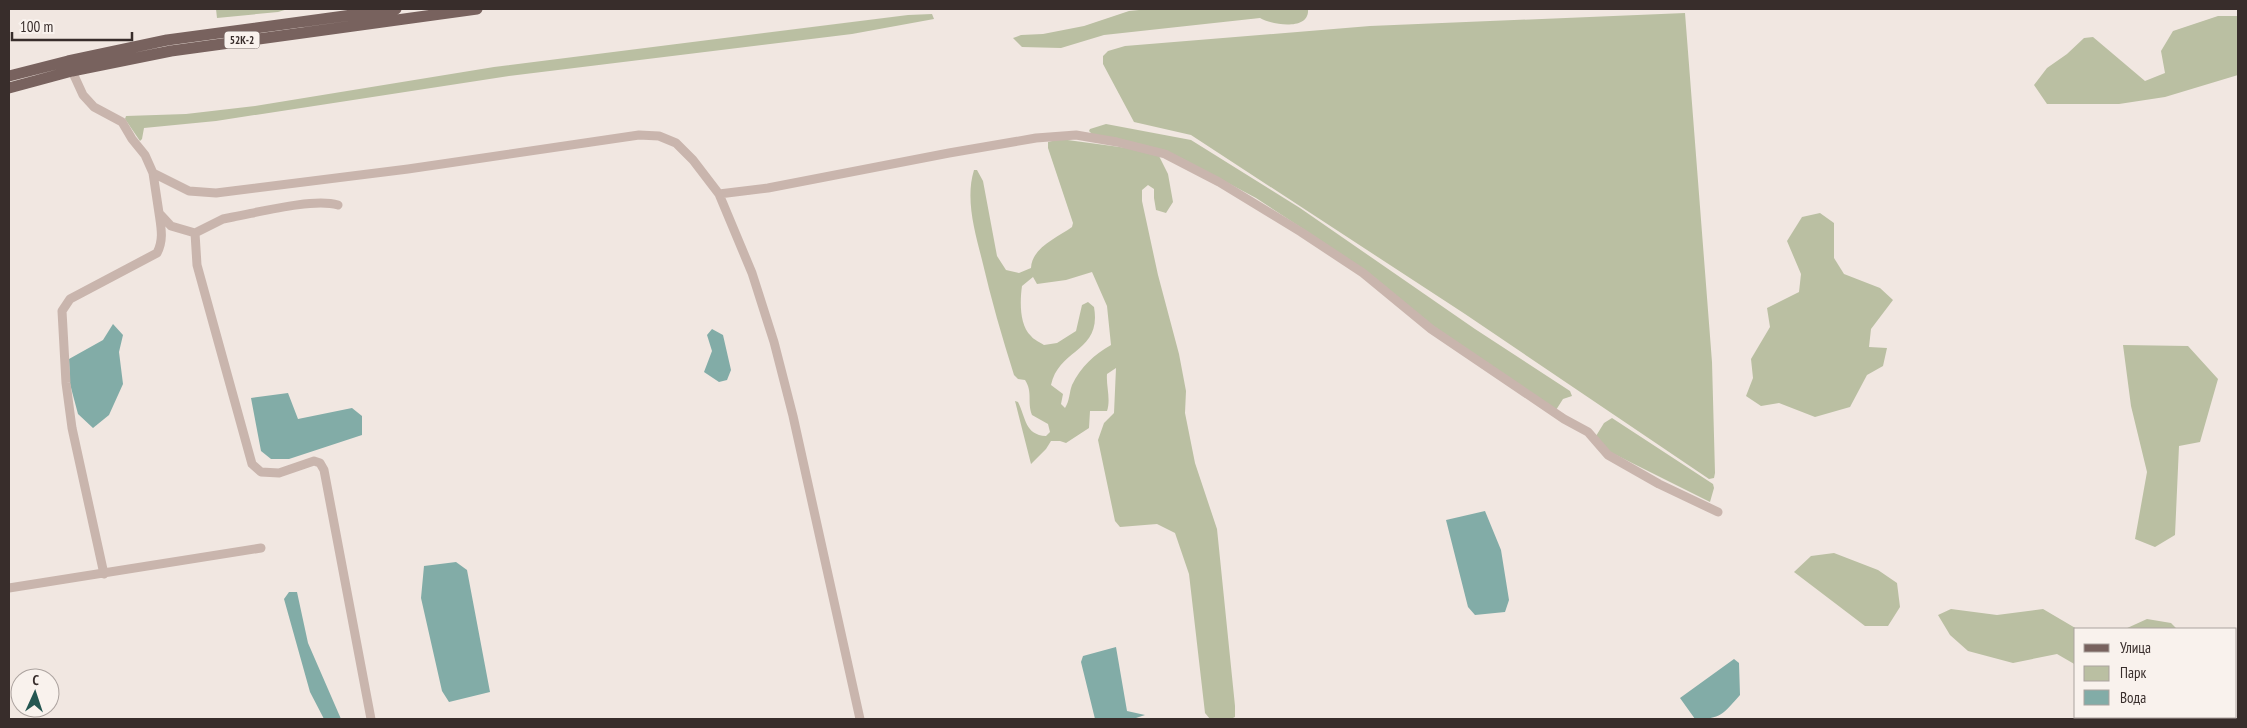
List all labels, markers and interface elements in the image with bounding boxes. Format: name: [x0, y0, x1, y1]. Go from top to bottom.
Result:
scale bar: [12, 10, 132, 42]
text: 100 m: [20, 17, 53, 36]
road number: 52К-2: [224, 32, 260, 48]
legend: [2074, 628, 2237, 718]
text: Улица: [2120, 638, 2151, 657]
text: Парк: [2120, 663, 2146, 682]
north arrow: [10, 668, 60, 718]
text: С: [32, 671, 40, 689]
text: Вода: [2120, 688, 2146, 707]

